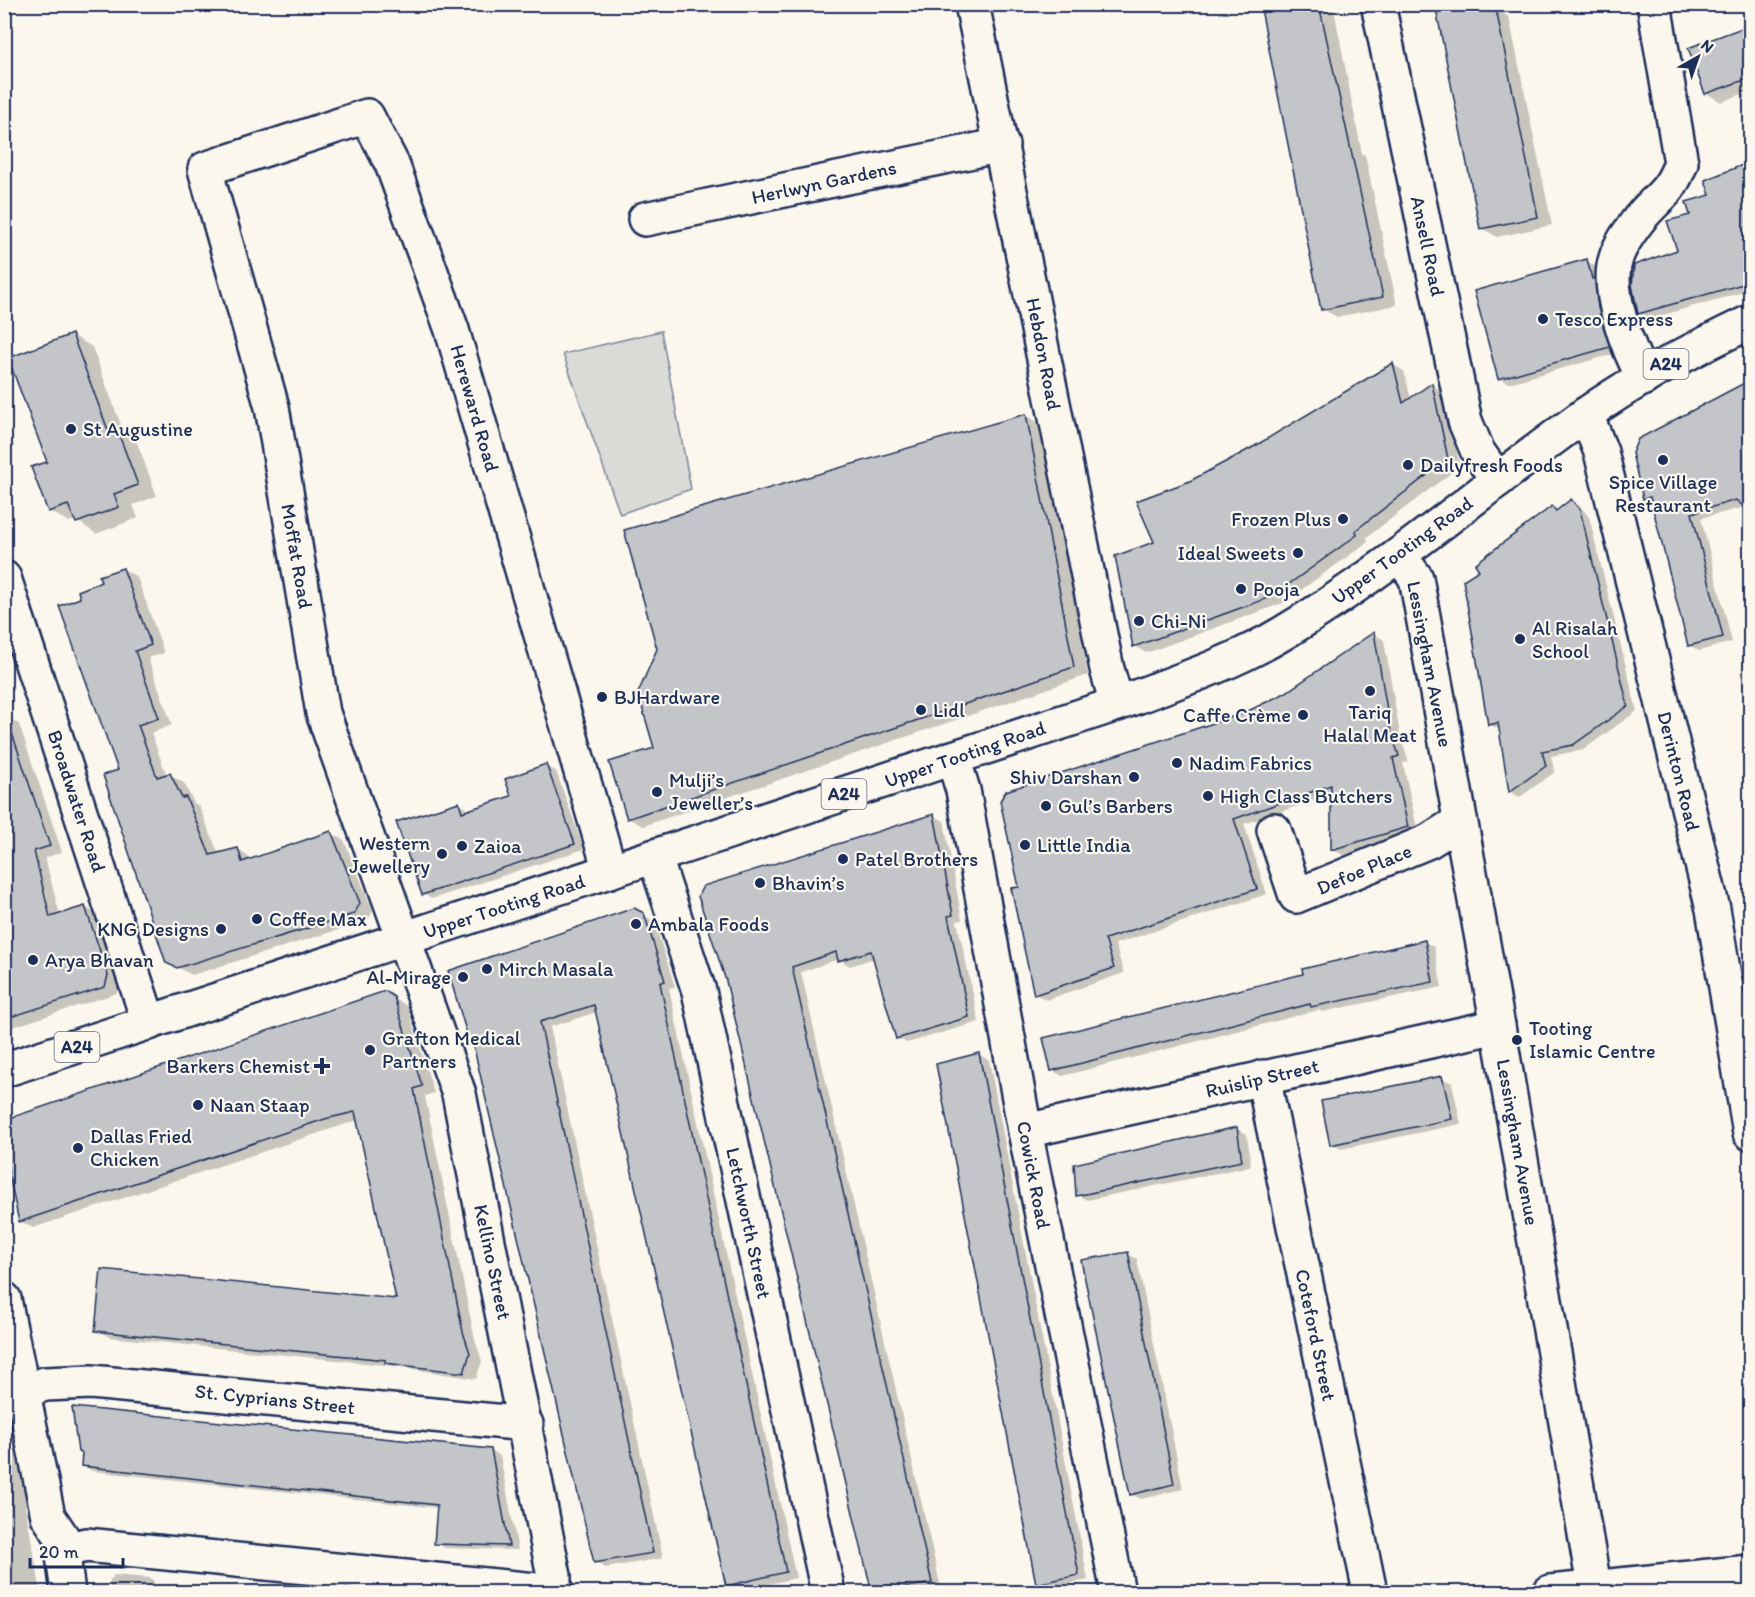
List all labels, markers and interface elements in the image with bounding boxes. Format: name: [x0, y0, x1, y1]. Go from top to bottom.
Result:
north arrow: [1668, 27, 1728, 87]
text: N: [1697, 35, 1718, 57]
street label: Herlwyn Gardens: [749, 155, 899, 209]
street label: Ansell Road: [1406, 194, 1450, 299]
street label: Hebdon Road: [1021, 296, 1067, 412]
place label: Tesco Express: [1555, 307, 1673, 331]
marker: Tesco Express: [1536, 312, 1550, 326]
street label: Hereward Road: [445, 342, 505, 475]
road number: A24: [1644, 349, 1688, 379]
place label: St Augustine: [83, 417, 193, 441]
marker: St Augustine: [64, 422, 78, 436]
place label: Dailyfresh Foods: [1420, 453, 1563, 477]
marker: Spice Village Restaurant: [1656, 453, 1670, 467]
marker: Dailyfresh Foods: [1401, 458, 1415, 472]
place label: Spice Village Restaurant: [1609, 470, 1717, 517]
street label: Upper Tooting Road: [1327, 491, 1477, 609]
street label: Moffat Road: [276, 502, 318, 611]
place label: Frozen Plus: [1231, 507, 1331, 531]
marker: Frozen Plus: [1336, 512, 1350, 526]
place label: Ideal Sweets: [1178, 541, 1286, 565]
marker: Ideal Sweets: [1291, 546, 1305, 560]
place label: Pooja: [1253, 577, 1300, 601]
street label: Lessingham Avenue: [1402, 579, 1458, 749]
marker: Pooja: [1234, 582, 1248, 596]
place label: Chi-Ni: [1151, 609, 1206, 633]
marker: Chi-Ni: [1132, 614, 1146, 628]
place label: Al Risalah School: [1532, 616, 1618, 663]
marker: Al Risalah School: [1513, 632, 1527, 646]
marker: Tariq Halal Meat: [1363, 684, 1377, 698]
place label: BJHardware: [614, 685, 720, 709]
marker: BJHardware: [595, 690, 609, 704]
place label: Lidl: [933, 698, 965, 722]
place label: Tariq Halal Meat: [1323, 700, 1417, 747]
marker: Lidl: [914, 703, 928, 717]
place label: Caffe Crème: [1183, 703, 1291, 727]
marker: Caffe Crème: [1296, 708, 1310, 722]
street label: Derinton Road: [1653, 709, 1706, 834]
street label: Upper Tooting Road: [881, 715, 1049, 793]
street label: Broadwater Road: [43, 727, 111, 875]
place label: Nadim Fabrics: [1189, 751, 1312, 775]
marker: Nadim Fabrics: [1170, 756, 1184, 770]
place label: Shiv Darshan: [1010, 765, 1122, 789]
place label: Mulji’s Jeweller’s: [669, 768, 753, 815]
marker: Shiv Darshan: [1127, 770, 1141, 784]
road number: A24: [822, 779, 866, 809]
place label: High Class Butchers: [1220, 784, 1392, 808]
marker: Mulji’s Jeweller’s: [650, 785, 664, 799]
marker: High Class Butchers: [1201, 789, 1215, 803]
place label: Gul’s Barbers: [1058, 794, 1173, 818]
marker: Gul’s Barbers: [1039, 799, 1053, 813]
place label: Western Jewellery: [349, 831, 431, 878]
place label: Little India: [1037, 833, 1131, 857]
place label: Zaioa: [474, 834, 522, 858]
marker: Little India: [1018, 838, 1032, 852]
street label: Defoe Place: [1313, 838, 1415, 900]
marker: Zaioa: [455, 839, 469, 853]
marker: Western Jewellery: [435, 847, 449, 861]
place label: Patel Brothers: [855, 847, 978, 871]
marker: Patel Brothers: [836, 852, 850, 866]
street label: Upper Tooting Road: [420, 868, 588, 944]
place label: Bhavin’s: [772, 871, 845, 895]
marker: Bhavin’s: [753, 876, 767, 890]
place label: Coffee Max: [269, 907, 367, 931]
marker: Coffee Max: [250, 912, 264, 926]
place label: Ambala Foods: [648, 912, 769, 936]
place label: KNG Designs: [97, 917, 209, 941]
marker: Ambala Foods: [629, 917, 643, 931]
marker: KNG Designs: [214, 922, 228, 936]
place label: Arya Bhavan: [45, 948, 154, 972]
marker: Arya Bhavan: [26, 953, 40, 967]
place label: Mirch Masala: [499, 957, 614, 981]
marker: Mirch Masala: [480, 962, 494, 976]
place label: Al-Mirage: [366, 965, 451, 989]
marker: Al-Mirage: [456, 970, 470, 984]
place label: Tooting Islamic Centre: [1529, 1016, 1655, 1063]
place label: Grafton Medical Partners: [382, 1026, 521, 1073]
road number: A24: [54, 1032, 100, 1062]
marker: Tooting Islamic Centre: [1510, 1033, 1524, 1047]
marker: Grafton Medical Partners: [363, 1043, 377, 1057]
street label: Ruislip Street: [1203, 1053, 1321, 1103]
place label: Barkers Chemist: [167, 1054, 311, 1078]
street label: Lessingham Avenue: [1492, 1057, 1544, 1227]
marker: Barkers Chemist: [315, 1059, 329, 1073]
place label: Naan Staap: [210, 1093, 310, 1117]
marker: Naan Staap: [191, 1098, 205, 1112]
street label: Cowick Road: [1012, 1119, 1056, 1231]
place label: Dallas Fried Chicken: [90, 1124, 192, 1171]
marker: Dallas Fried Chicken: [71, 1141, 85, 1155]
street label: Letchworth Street: [721, 1145, 777, 1301]
street label: Kellino Street: [469, 1202, 517, 1322]
street label: Coteford Street: [1290, 1267, 1342, 1403]
street label: St. Cyprians Street: [194, 1379, 356, 1419]
scale bar: [30, 1531, 123, 1569]
text: 20 m: [39, 1541, 79, 1563]

